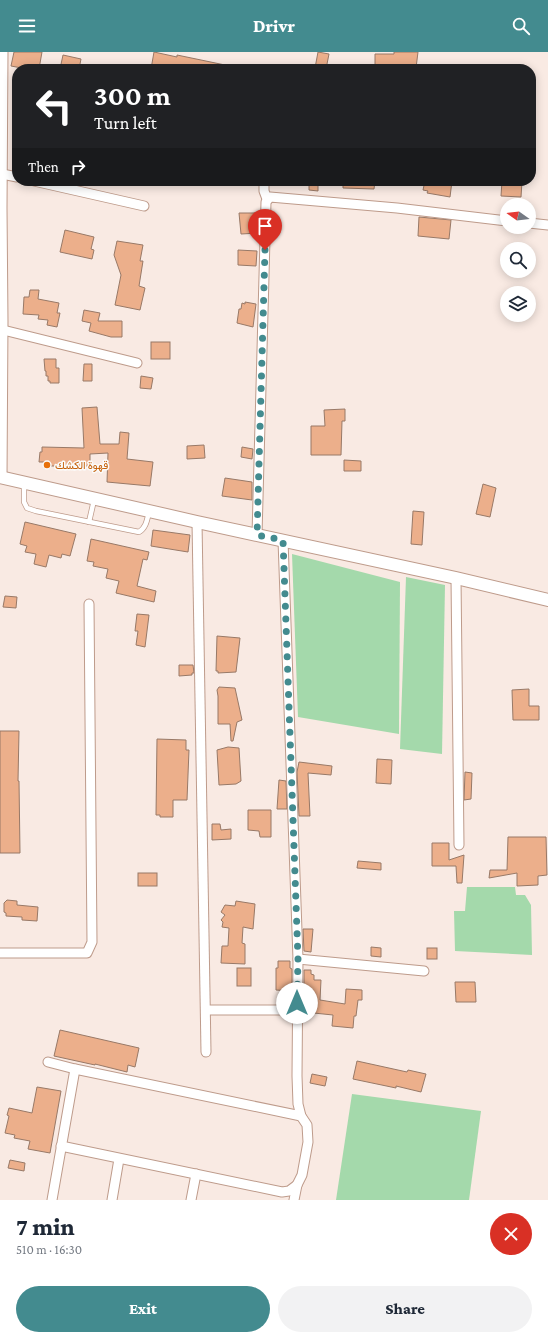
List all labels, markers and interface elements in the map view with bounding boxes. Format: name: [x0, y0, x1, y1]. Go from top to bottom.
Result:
icon: menu: [16, 15, 38, 37]
icon: search: [510, 15, 532, 37]
text: Drivr: [253, 16, 295, 36]
icon: left: [28, 80, 80, 132]
text: 300 m: [94, 80, 171, 111]
text: Turn left: [94, 113, 157, 133]
icon: right: [67, 156, 89, 178]
text: Then: [28, 159, 59, 175]
north arrow: [500, 198, 536, 234]
map controls: [500, 198, 536, 322]
pin: [248, 209, 282, 250]
icon: arrive: [254, 215, 276, 237]
button: search: [500, 242, 536, 278]
button: layers: [500, 286, 536, 322]
place label: قهوة الكشك: [55, 459, 108, 472]
marker: قهوة الكشك: [42, 460, 52, 470]
position arrow: [276, 982, 318, 1024]
text: 7 min: [16, 1213, 75, 1240]
button: close: [490, 1213, 532, 1255]
text: 510 m · 16:30: [16, 1242, 82, 1257]
button: Exit: [16, 1286, 270, 1332]
button: Share: [278, 1286, 532, 1332]

